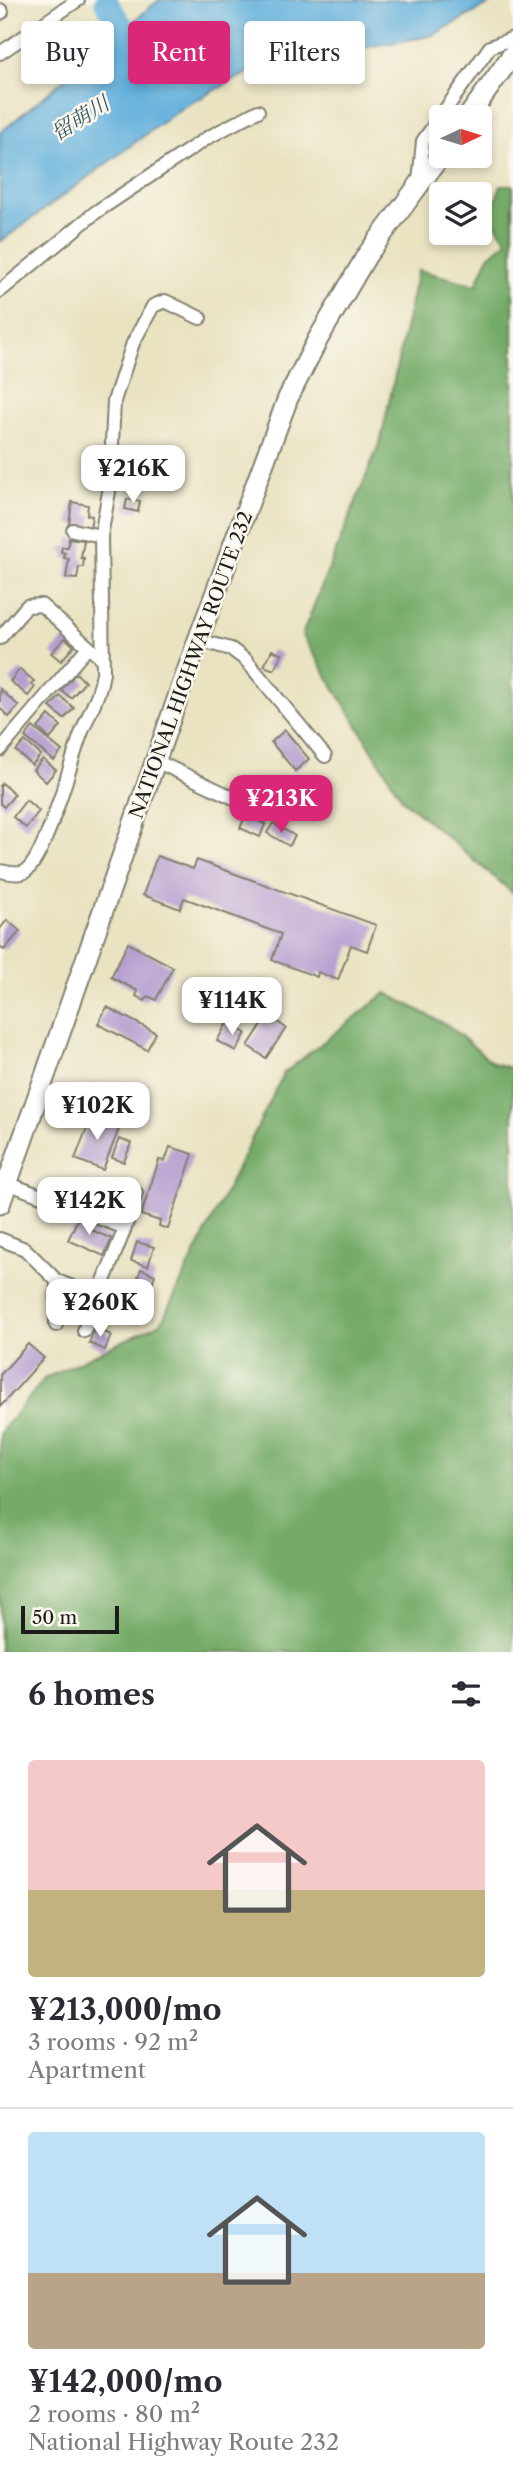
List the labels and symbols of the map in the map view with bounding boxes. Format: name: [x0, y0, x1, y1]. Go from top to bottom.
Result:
water label: 留萌川: [47, 90, 115, 145]
north arrow: [429, 105, 492, 168]
pin: ¥216K: [84, 446, 182, 505]
street label: NATIONAL HIGHWAY ROUTE 232: [125, 508, 257, 822]
pin: ¥213K: [232, 776, 330, 835]
pin: ¥114K: [183, 978, 281, 1037]
pin: ¥102K: [48, 1082, 146, 1142]
pin: ¥142K: [40, 1178, 138, 1237]
pin: ¥260K: [51, 1280, 149, 1339]
scale bar: [21, 1603, 119, 1635]

